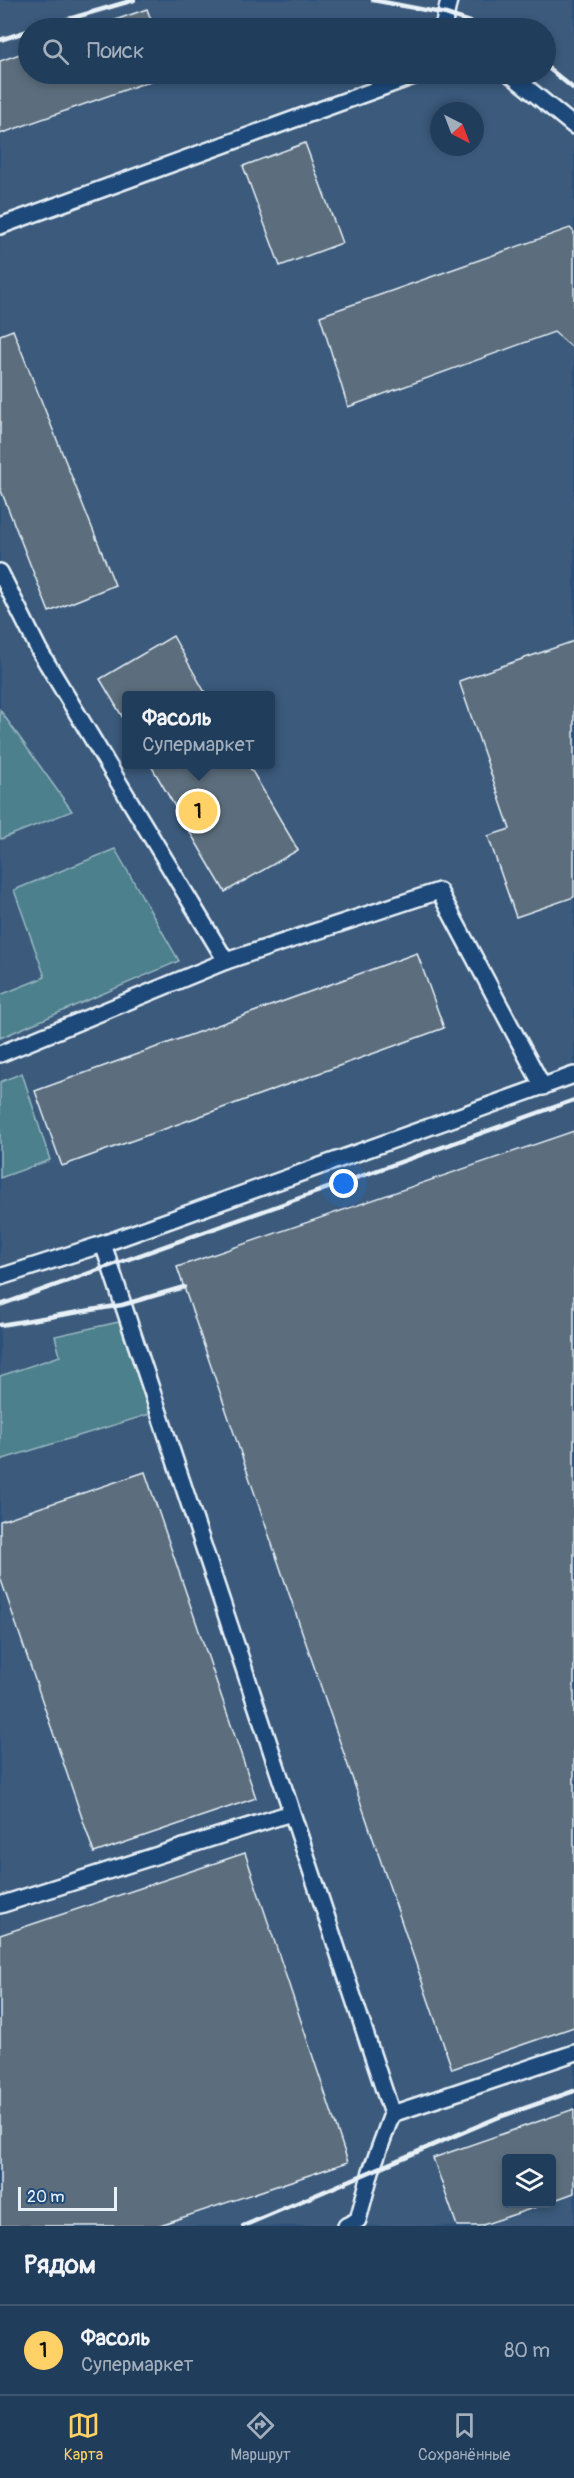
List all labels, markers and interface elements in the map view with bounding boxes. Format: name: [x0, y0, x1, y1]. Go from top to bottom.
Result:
search box: [18, 18, 556, 84]
icon: search: [39, 35, 72, 68]
text: Поиск: [87, 37, 144, 65]
north arrow: [430, 102, 484, 156]
popup: [122, 691, 275, 769]
text: Фасоль: [142, 704, 212, 732]
text: Супермаркет: [142, 732, 255, 757]
pin: 1: [178, 788, 218, 834]
your location: [329, 1169, 358, 1198]
map controls: [502, 2154, 556, 2208]
button: layers: [502, 2154, 556, 2208]
scale bar: [18, 2184, 117, 2212]
text: 20 m: [27, 2187, 65, 2207]
text: Рядом: [24, 2249, 96, 2281]
text: Фасоль: [81, 2324, 151, 2352]
text: 1: [40, 2338, 47, 2363]
text: 80 m: [504, 2338, 550, 2363]
text: Супермаркет: [81, 2352, 193, 2377]
tab: Карта: [64, 2409, 103, 2465]
tab: Маршрут: [231, 2409, 291, 2465]
tab: Сохранённые: [418, 2409, 510, 2465]

